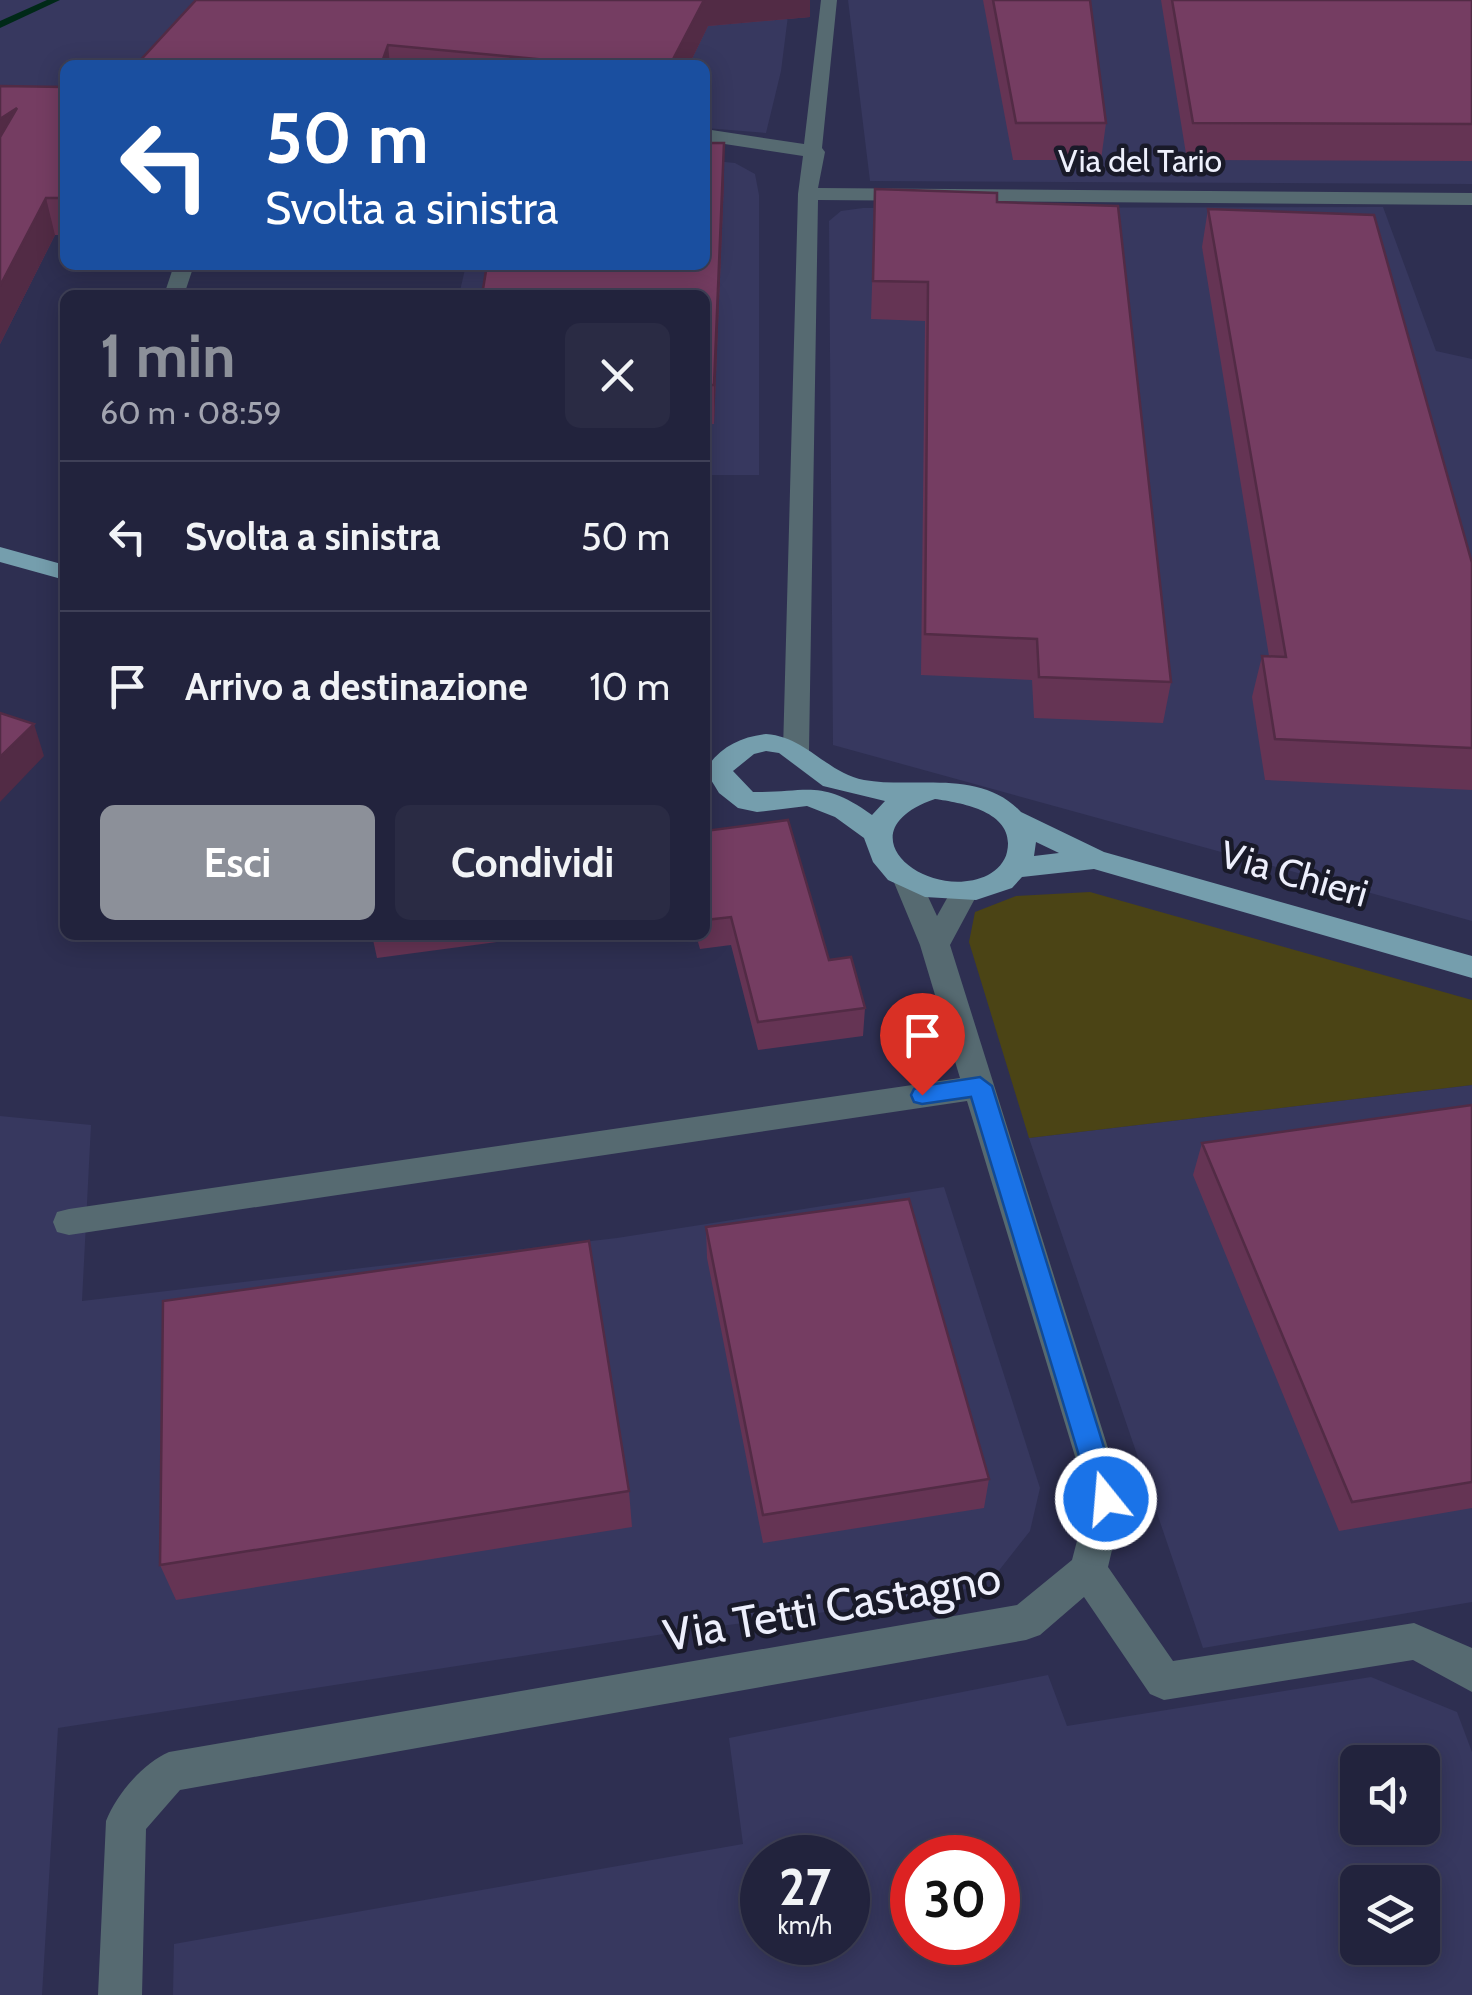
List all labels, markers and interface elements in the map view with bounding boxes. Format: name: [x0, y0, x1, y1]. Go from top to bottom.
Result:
text: 50 m: [265, 95, 429, 181]
icon: left: [100, 100, 230, 230]
street label: Via del Tario: [1058, 141, 1222, 180]
text: Svolta a sinistra: [265, 181, 558, 235]
text: 1 min: [100, 319, 235, 392]
button: close: [565, 323, 670, 428]
text: 60 m · 08:59: [100, 393, 282, 432]
icon: left: [100, 509, 155, 564]
text: Svolta a sinistra: [185, 513, 440, 560]
text: 50 m: [581, 513, 670, 560]
icon: arrive: [100, 659, 155, 714]
text: Arrivo a destinazione: [185, 663, 528, 710]
text: 10 m: [589, 663, 670, 710]
button: Esci: [100, 805, 375, 920]
button: Condividi: [395, 805, 670, 920]
street label: Via Chieri: [1215, 830, 1373, 917]
pin: [880, 993, 965, 1096]
icon: arrive: [895, 1008, 950, 1063]
position arrow: [1054, 1447, 1158, 1551]
street label: Via Tetti Castagno: [659, 1550, 1005, 1662]
map controls: [1340, 1745, 1440, 1965]
button: sound: [1340, 1745, 1440, 1845]
speed limit sign: 30: [890, 1835, 1020, 1965]
text: 27: [779, 1857, 831, 1918]
button: layers: [1340, 1865, 1440, 1965]
text: km/h: [778, 1910, 832, 1940]

